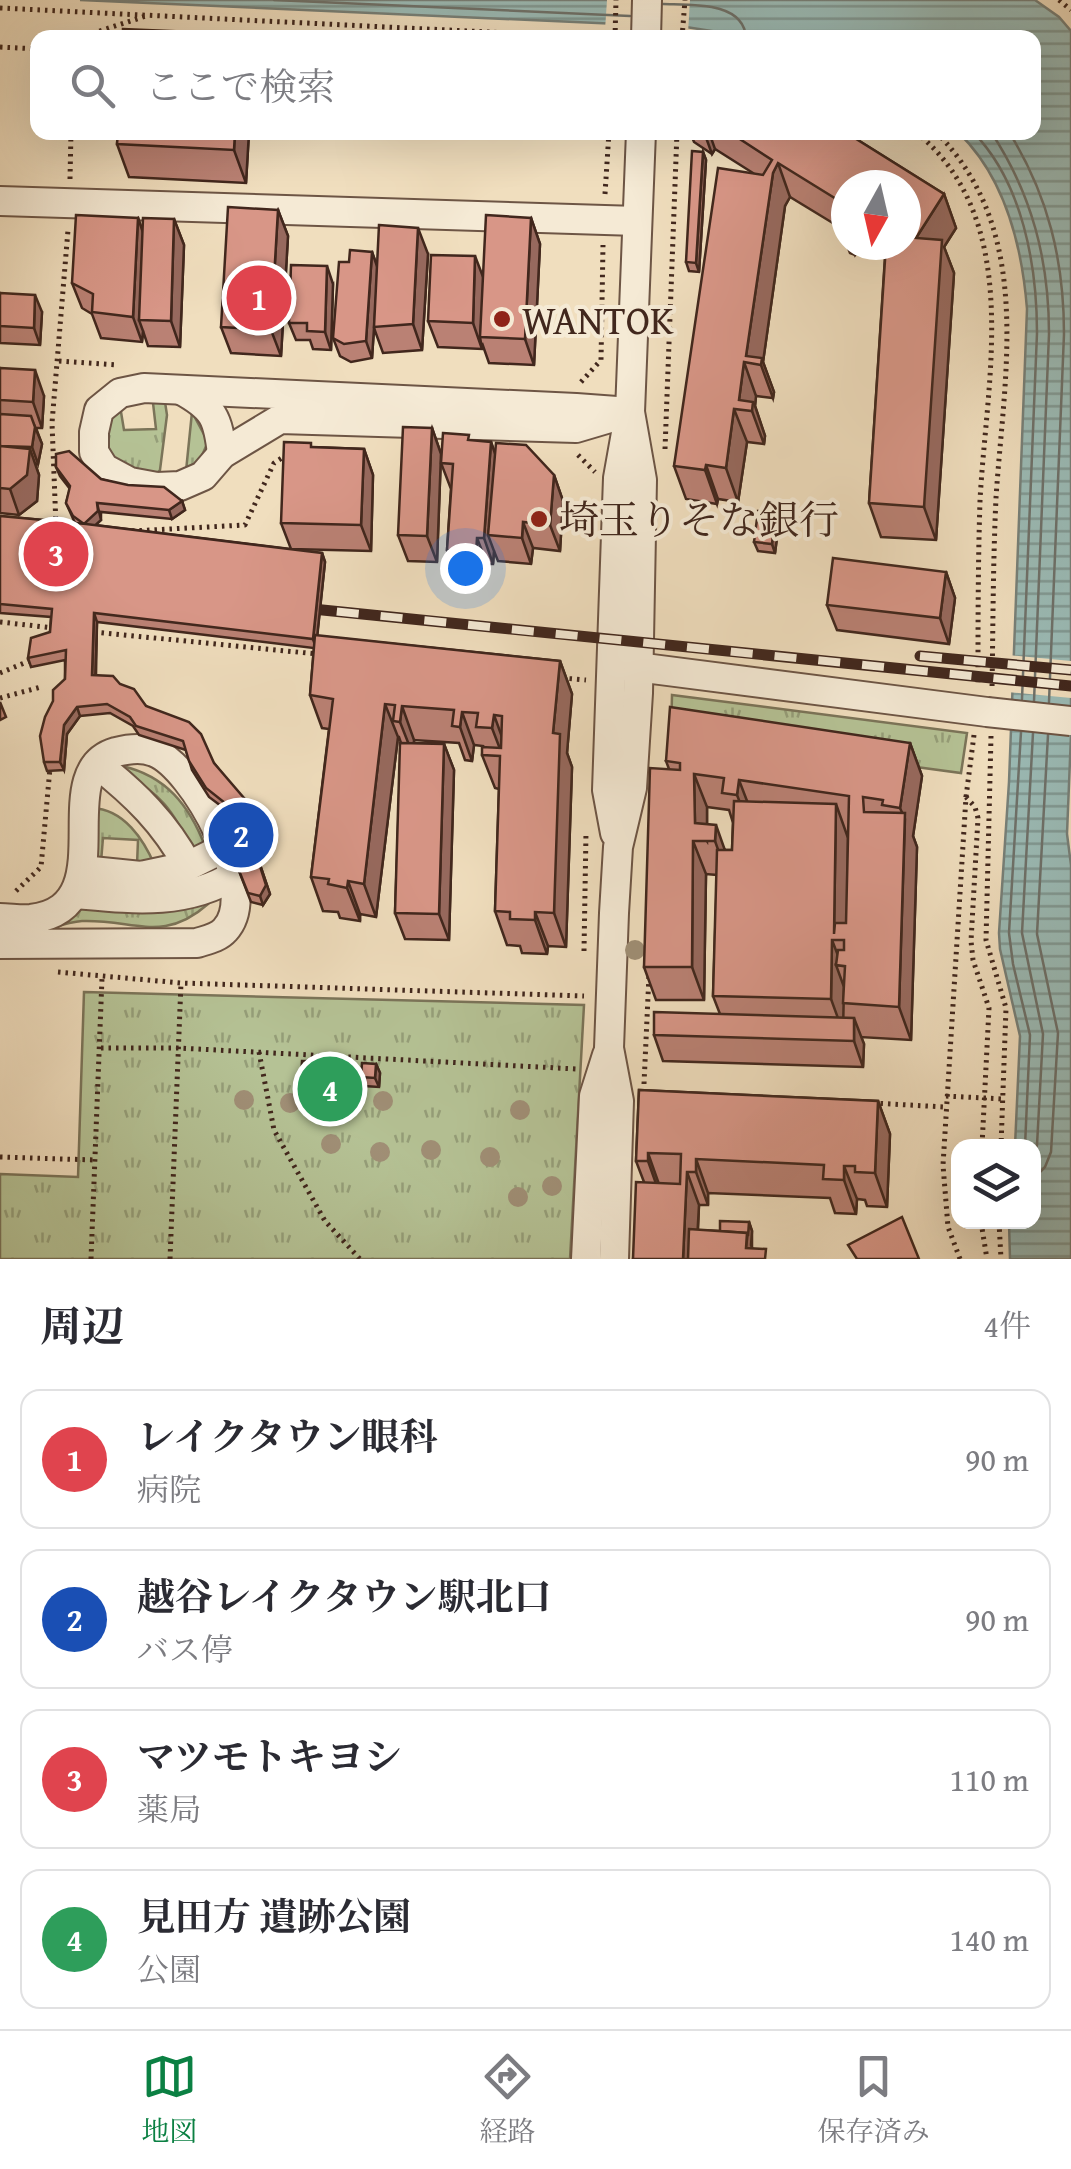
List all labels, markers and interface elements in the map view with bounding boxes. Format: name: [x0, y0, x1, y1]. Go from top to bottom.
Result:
search box: [30, 30, 1041, 140]
icon: search: [65, 58, 120, 113]
text: ここで検索: [145, 58, 335, 114]
north arrow: [831, 170, 921, 260]
pin: 1: [226, 260, 292, 336]
place label: WANTOK: [522, 290, 674, 349]
marker: WANTOK: [491, 308, 513, 330]
place label: 埼玉りそな銀行: [559, 490, 839, 549]
marker: 埼玉りそな銀行: [528, 508, 550, 530]
pin: 3: [23, 516, 88, 592]
your location: [440, 543, 491, 594]
pin: 2: [208, 798, 274, 872]
pin: 4: [298, 1052, 362, 1126]
map controls: [951, 1139, 1041, 1229]
button: layers: [951, 1139, 1041, 1229]
text: 周辺: [40, 1295, 124, 1356]
text: 4件: [984, 1302, 1031, 1349]
text: レイクタウン眼科: [137, 1408, 438, 1464]
text: 1: [66, 1436, 83, 1483]
text: 90 m: [965, 1436, 1029, 1483]
text: 病院: [137, 1466, 201, 1513]
text: 越谷レイクタウン駅北口: [137, 1568, 552, 1624]
text: 2: [66, 1596, 83, 1643]
text: 90 m: [965, 1596, 1029, 1643]
text: バス停: [137, 1626, 233, 1673]
text: マツモトキヨシ: [137, 1728, 402, 1784]
text: 3: [66, 1756, 83, 1803]
text: 110 m: [950, 1756, 1029, 1803]
text: 薬局: [137, 1786, 201, 1833]
text: 見田方 遺跡公園: [137, 1888, 411, 1944]
text: 4: [66, 1916, 83, 1963]
text: 140 m: [950, 1916, 1029, 1963]
text: 公園: [137, 1946, 201, 1993]
tab: 地図: [141, 2049, 197, 2151]
tab: 経路: [479, 2049, 536, 2151]
tab: 保存済み: [818, 2049, 930, 2151]

